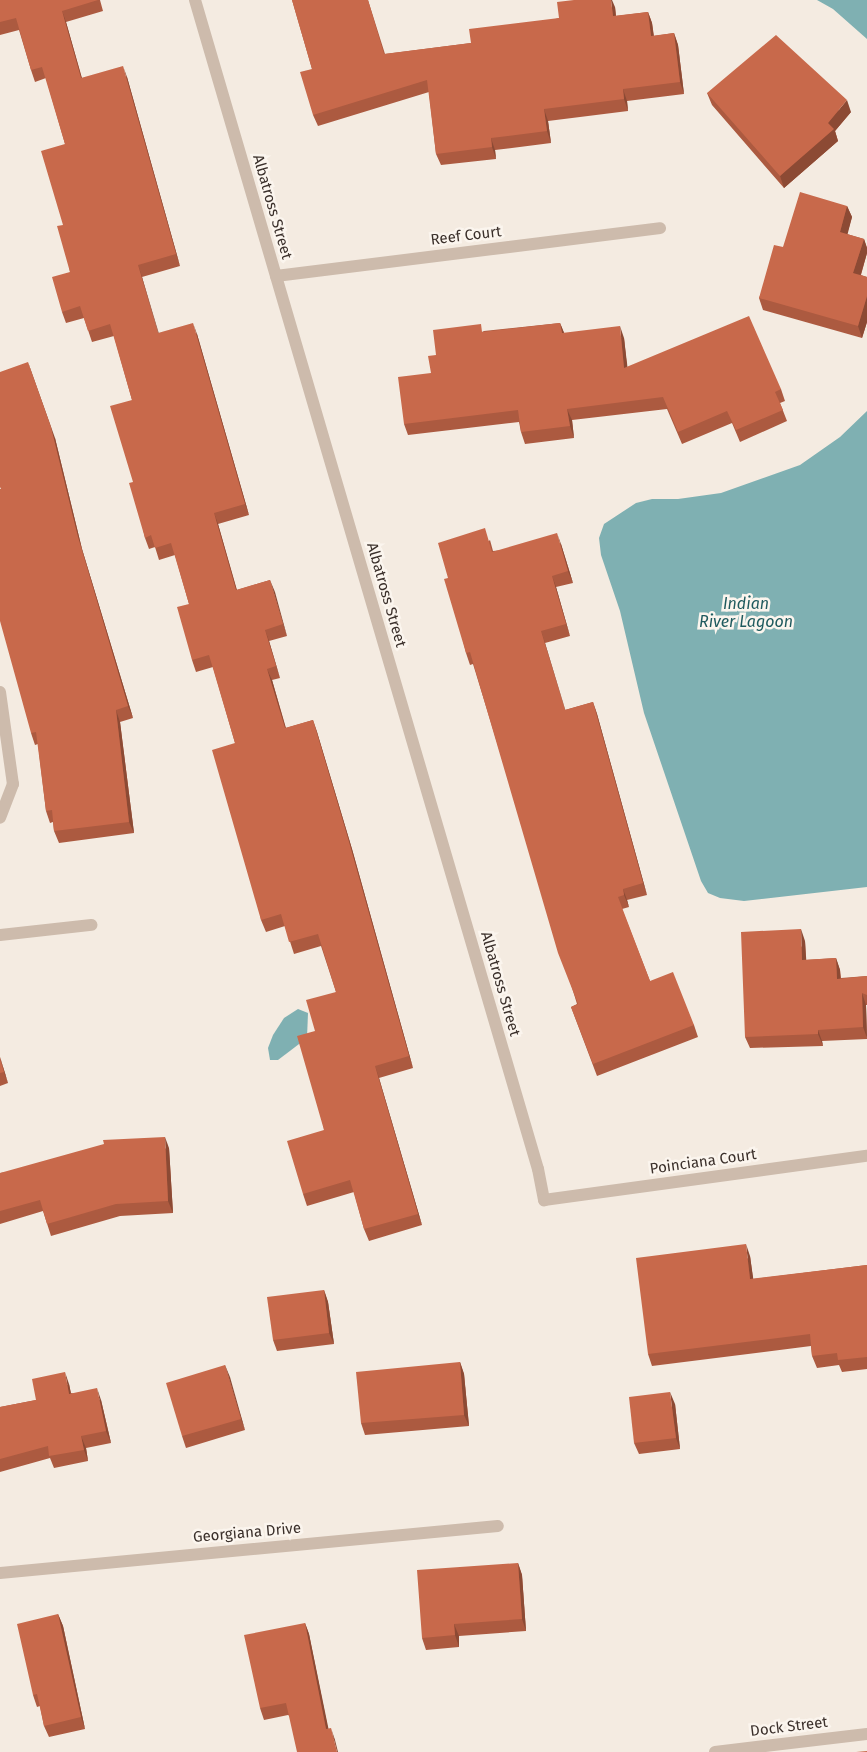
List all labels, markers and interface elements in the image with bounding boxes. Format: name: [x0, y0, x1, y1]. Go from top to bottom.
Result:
street label: Albatross Street: [248, 153, 296, 261]
street label: Reef Court: [430, 223, 502, 249]
street label: Albatross Street: [362, 541, 410, 649]
water label: Indian River Lagoon: [699, 594, 793, 632]
street label: Albatross Street: [476, 930, 524, 1038]
street label: Poinciana Court: [649, 1146, 757, 1178]
street label: Georgiana Drive: [192, 1519, 302, 1547]
street label: Dock Street: [749, 1713, 829, 1741]

